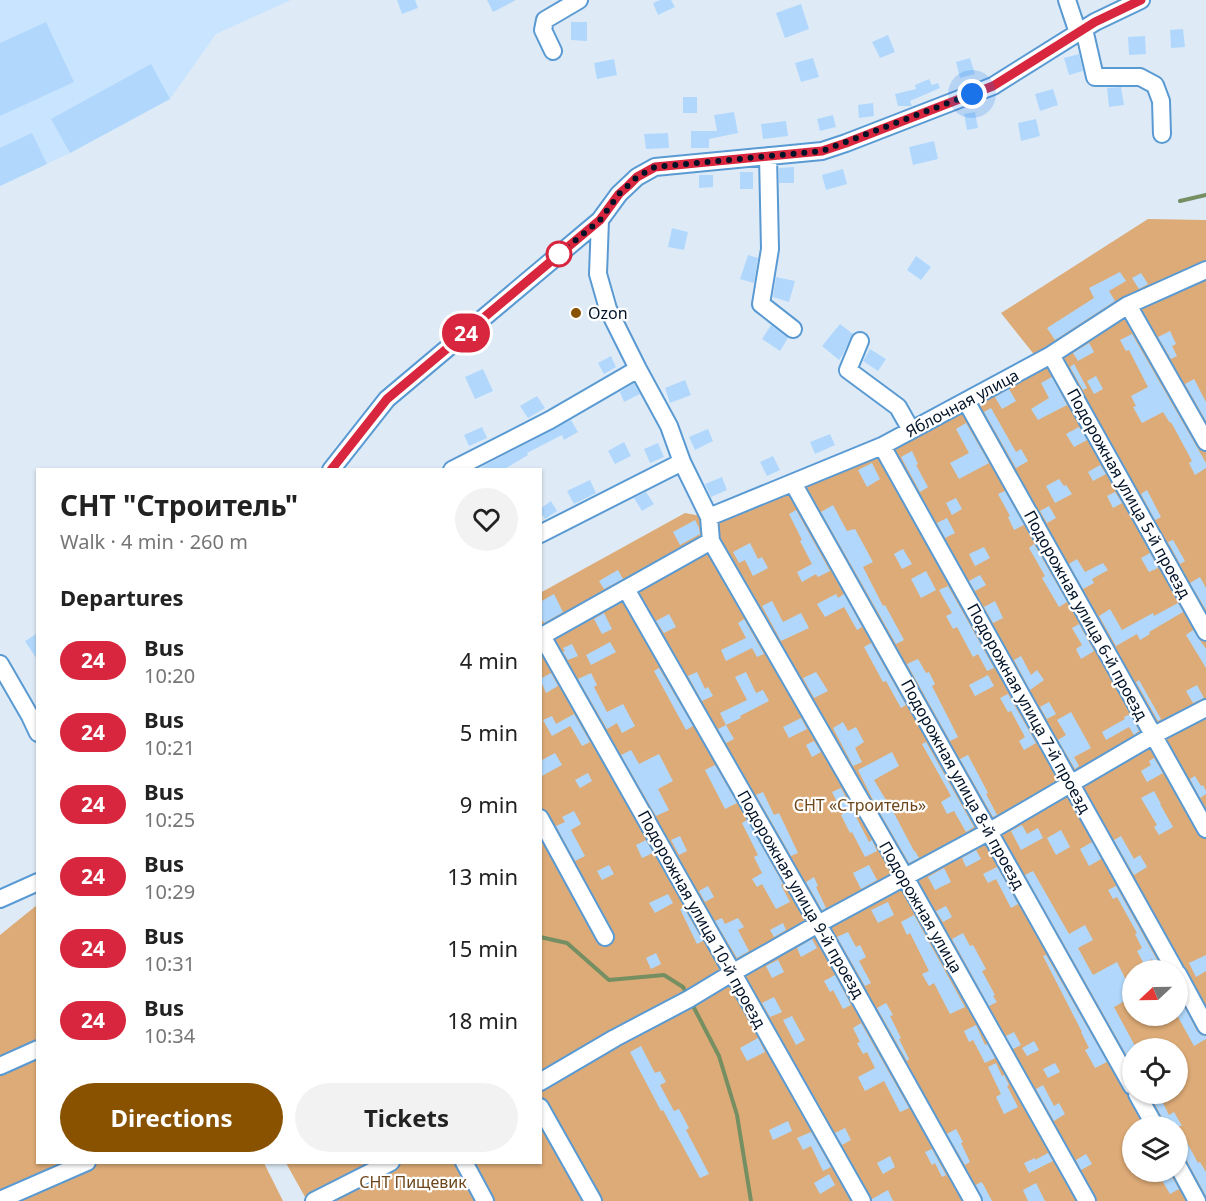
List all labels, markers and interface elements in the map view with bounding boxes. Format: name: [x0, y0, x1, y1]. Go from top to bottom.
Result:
your location: [957, 79, 987, 109]
unlabelled marker: [546, 241, 572, 267]
place label: Ozon: [588, 302, 628, 324]
marker: Ozon: [569, 306, 583, 320]
line badge: 24: [439, 314, 493, 352]
text: 24: [454, 319, 478, 347]
street label: Яблочная улица: [901, 364, 1023, 442]
street label: Подорожная улица 5-й проезд: [1062, 384, 1196, 602]
text: СНТ "Строитель": [60, 486, 298, 524]
button: heart: [455, 488, 518, 551]
street label: Подорожная улица 6-й проезд: [1019, 506, 1153, 724]
text: Walk · 4 min · 260 m: [60, 528, 248, 555]
text: Departures: [60, 582, 184, 612]
street label: Подорожная улица 7-й проезд: [962, 599, 1096, 817]
text: Bus: [144, 632, 184, 662]
text: 4 min: [460, 645, 518, 675]
text: 24: [81, 646, 105, 674]
text: 10:20: [144, 662, 195, 689]
street label: Подорожная улица 8-й проезд: [896, 675, 1030, 893]
text: Bus: [144, 704, 184, 734]
text: 5 min: [460, 717, 518, 747]
text: 24: [81, 718, 105, 746]
text: 10:21: [144, 734, 195, 761]
text: Bus: [144, 776, 184, 806]
street label: Подорожная улица 9-й проезд: [732, 786, 870, 1002]
text: 9 min: [460, 789, 518, 819]
text: 24: [81, 790, 105, 818]
park label: СНТ «Строитель»: [794, 794, 926, 816]
text: 10:25: [144, 806, 195, 833]
street label: Подорожная улица 10-й проезд: [633, 806, 771, 1032]
street label: Подорожная улица: [874, 837, 968, 977]
text: Bus: [144, 848, 184, 878]
text: 13 min: [447, 861, 518, 891]
text: 24: [81, 862, 105, 890]
text: 10:29: [144, 878, 195, 905]
text: Bus: [144, 920, 184, 950]
text: 15 min: [447, 933, 518, 963]
text: 24: [81, 934, 105, 962]
text: 10:31: [144, 950, 195, 977]
north arrow: [1122, 960, 1188, 1026]
map controls: [1122, 960, 1188, 1182]
text: Bus: [144, 992, 184, 1022]
text: 18 min: [447, 1005, 518, 1035]
text: 24: [81, 1006, 105, 1034]
text: 10:34: [144, 1022, 195, 1049]
button: locate: [1122, 1038, 1188, 1104]
button: Directions: [60, 1083, 283, 1152]
button: Tickets: [295, 1083, 518, 1152]
button: layers: [1122, 1116, 1188, 1182]
park label: СНТ Пищевик: [359, 1171, 467, 1193]

